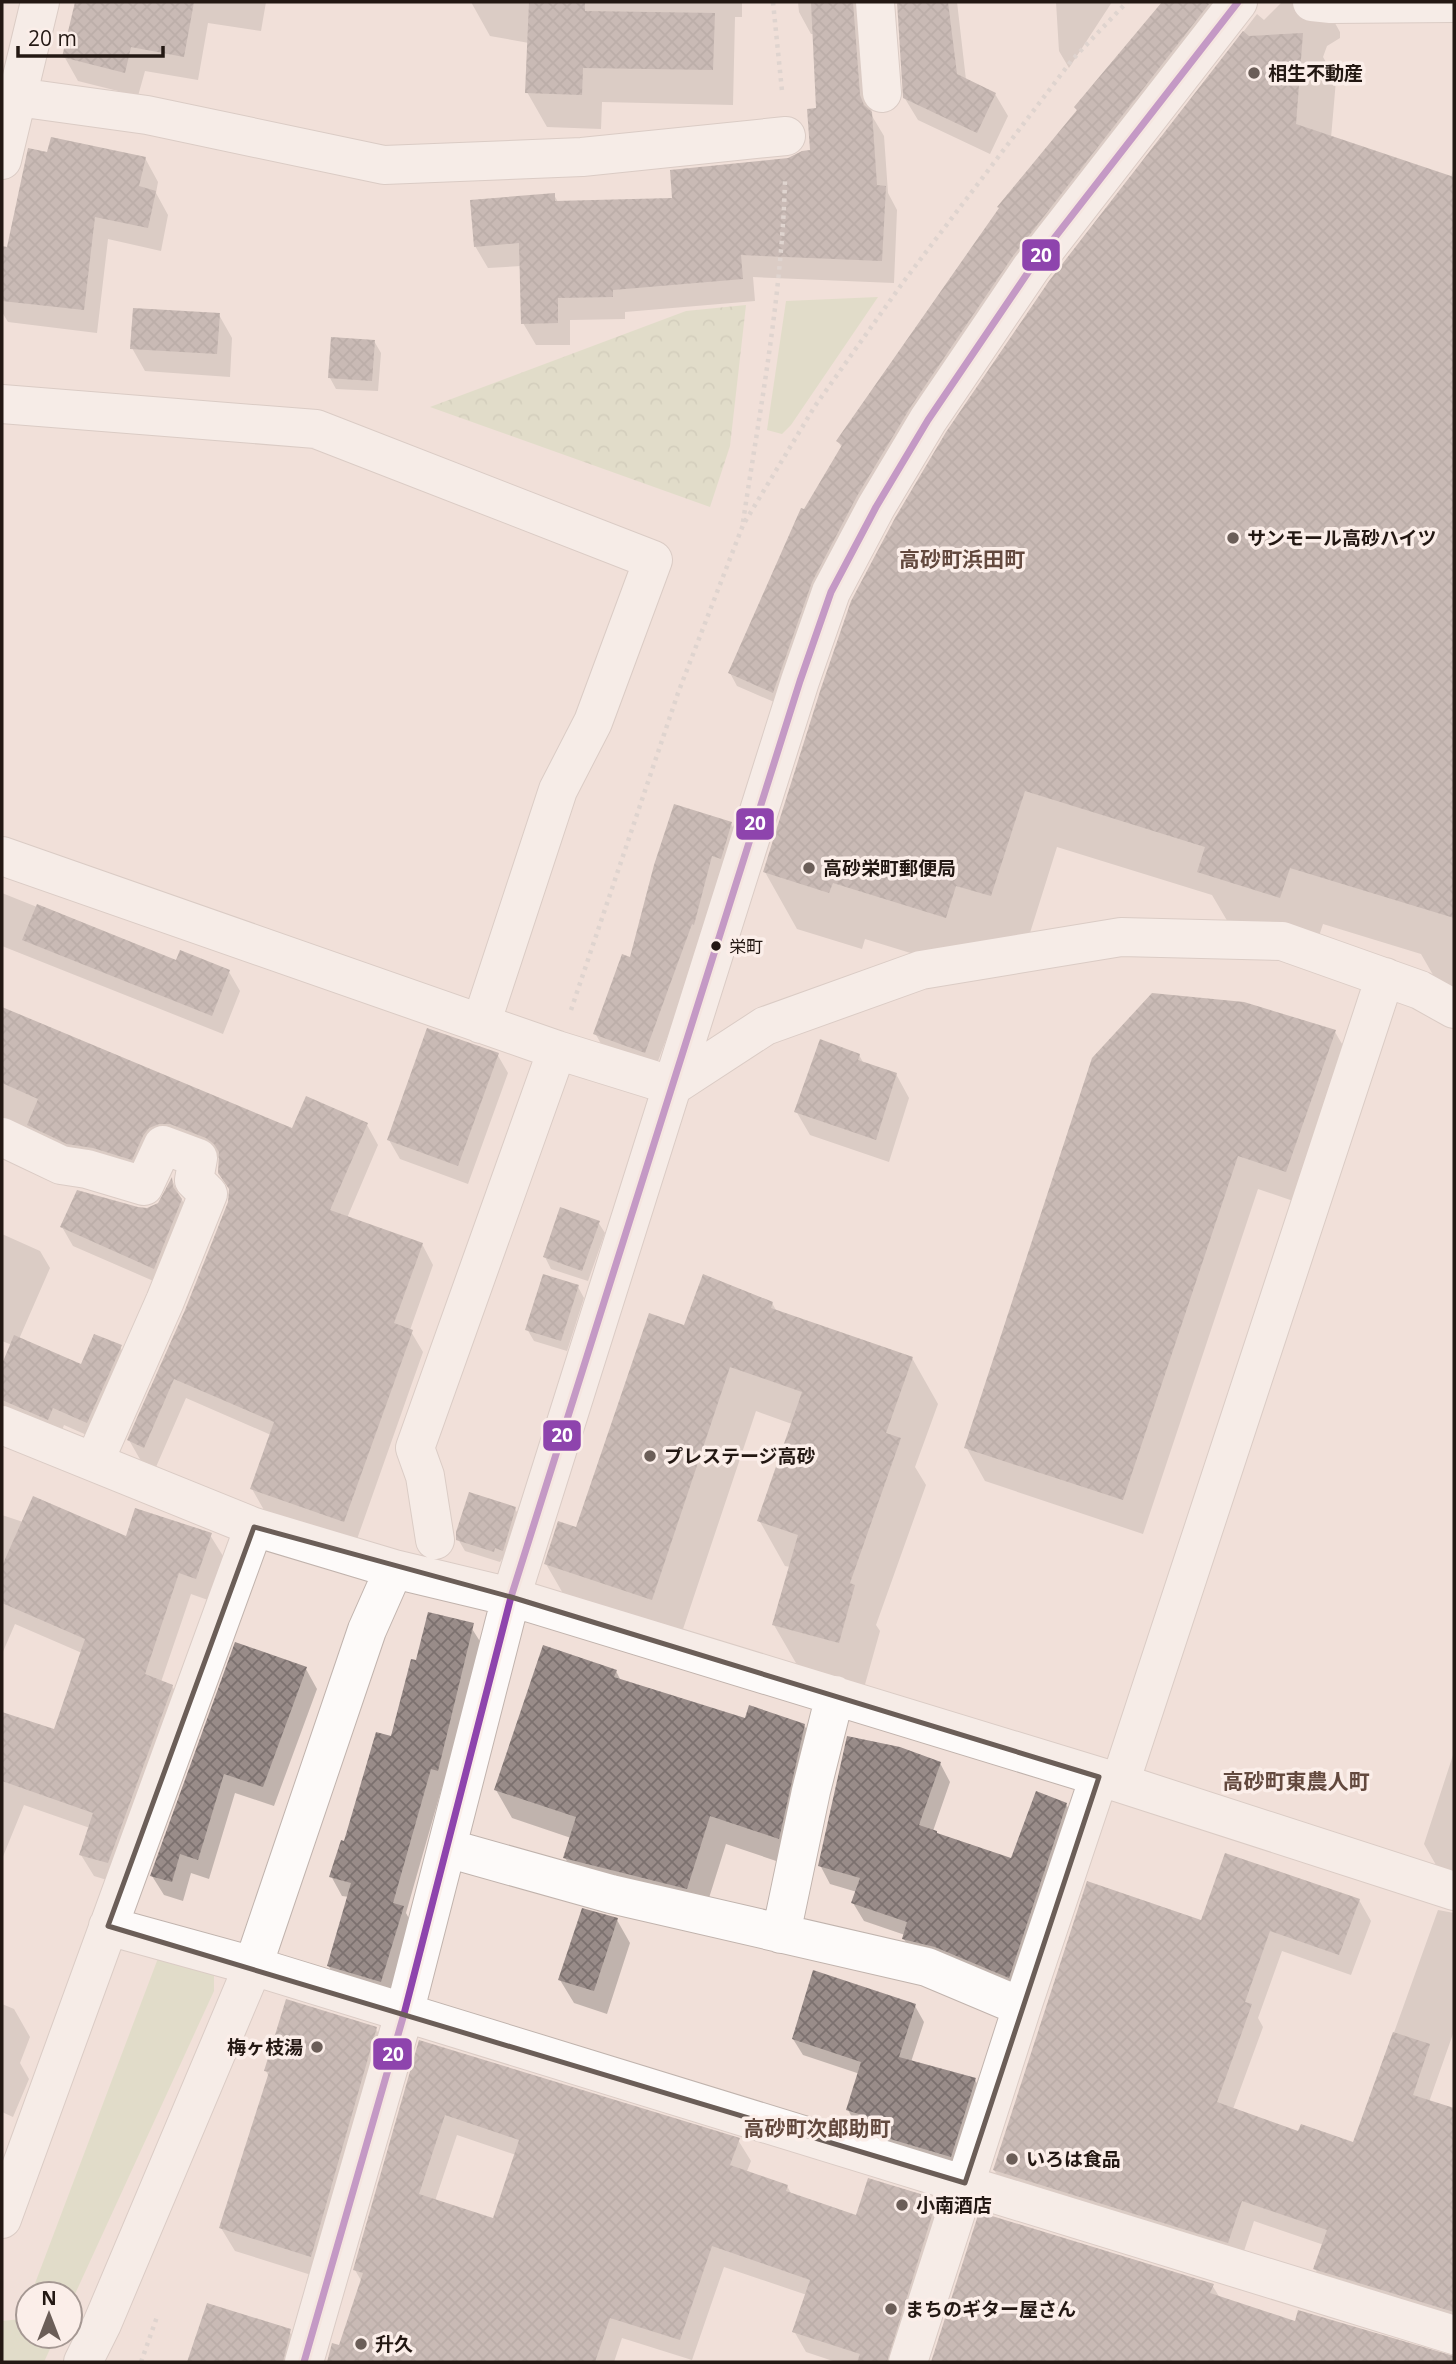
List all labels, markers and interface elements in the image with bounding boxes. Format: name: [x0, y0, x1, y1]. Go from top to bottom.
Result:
scale bar: [18, 14, 163, 58]
text: 20 m: [28, 24, 77, 52]
place label: 相生不動産: [1268, 60, 1363, 86]
marker: 相生不動産: [1246, 65, 1262, 81]
line badge: 20: [1021, 238, 1061, 272]
text: 20: [1030, 242, 1052, 268]
place label: サンモール高砂ハイツ: [1247, 525, 1437, 551]
marker: サンモール高砂ハイツ: [1225, 530, 1241, 546]
district label: 高砂町浜田町: [899, 545, 1025, 573]
line badge: 20: [735, 807, 775, 841]
text: 20: [744, 810, 766, 836]
place label: 高砂栄町郵便局: [823, 855, 956, 881]
marker: 高砂栄町郵便局: [801, 860, 817, 876]
place label: 栄町: [729, 935, 763, 958]
marker: 栄町: [709, 939, 723, 953]
line badge: 20: [542, 1419, 582, 1452]
text: 20: [551, 1422, 573, 1448]
place label: プレステージ高砂: [664, 1443, 816, 1469]
marker: プレステージ高砂: [642, 1448, 658, 1464]
district label: 高砂町東農人町: [1223, 1767, 1370, 1795]
place label: 梅ヶ枝湯: [227, 2034, 303, 2060]
line badge: 20: [372, 2037, 413, 2071]
marker: 梅ヶ枝湯: [309, 2039, 325, 2055]
text: 20: [382, 2041, 404, 2067]
district label: 高砂町次郎助町: [744, 2114, 891, 2142]
place label: いろは食品: [1026, 2146, 1121, 2172]
marker: いろは食品: [1004, 2151, 1020, 2167]
place label: 小南酒店: [916, 2192, 992, 2218]
marker: 小南酒店: [894, 2197, 910, 2213]
north arrow: [14, 2280, 84, 2350]
text: N: [41, 2285, 57, 2311]
place label: まちのギター屋さん: [905, 2296, 1076, 2322]
marker: まちのギター屋さん: [883, 2301, 899, 2317]
place label: 升久: [375, 2331, 413, 2357]
marker: 升久: [353, 2336, 369, 2352]

